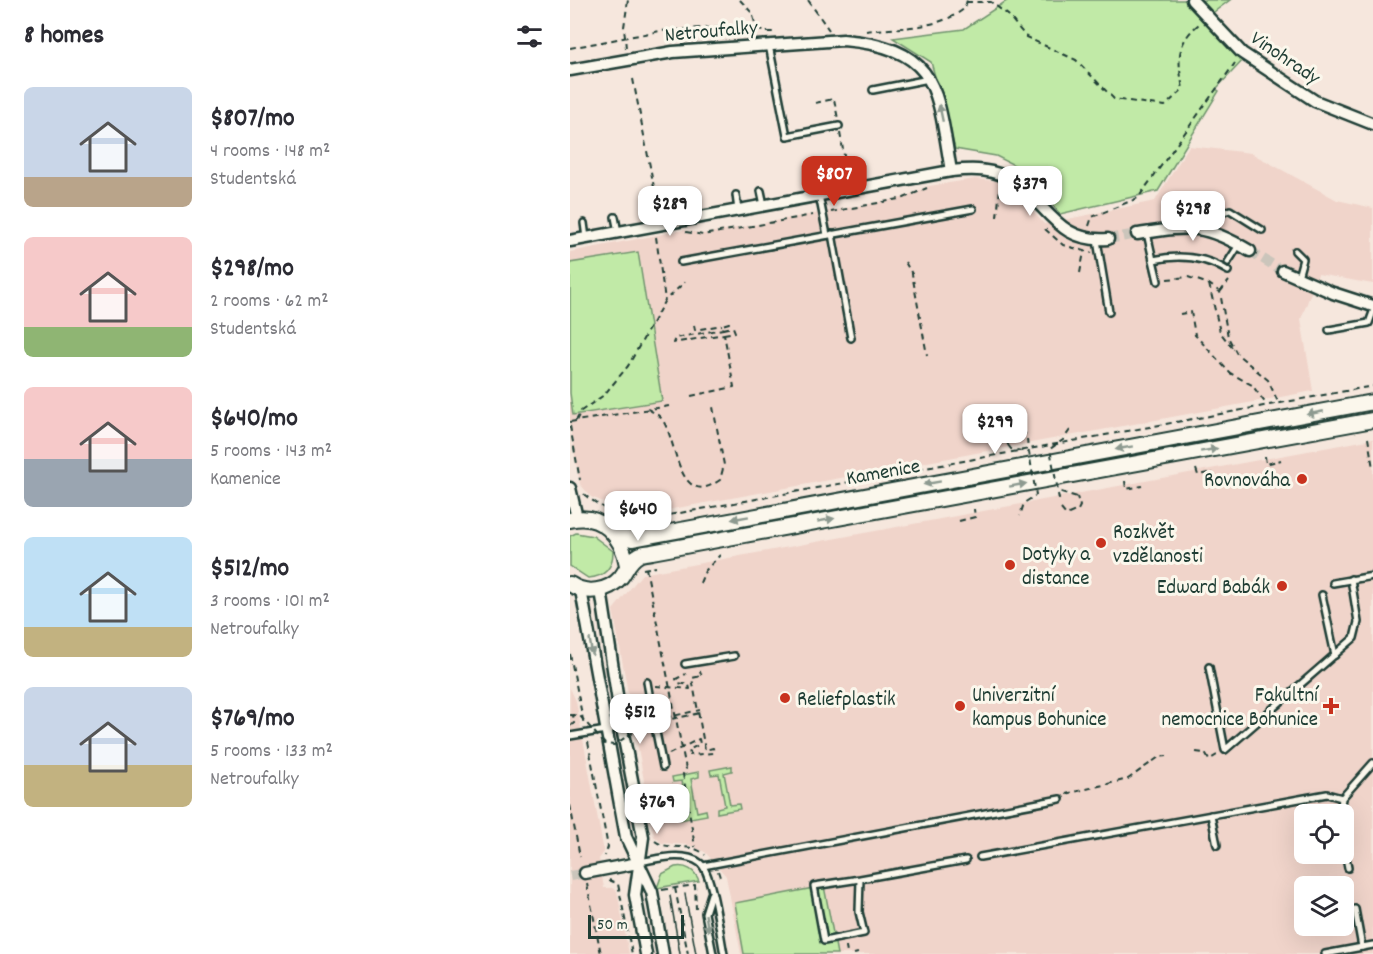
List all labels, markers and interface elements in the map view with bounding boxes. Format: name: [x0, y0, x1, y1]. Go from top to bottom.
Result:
street label: Netroufalky: [664, 14, 759, 52]
text: 8 homes: [24, 18, 104, 55]
icon: filters: [513, 20, 546, 53]
street label: Vinohrady: [1243, 25, 1326, 94]
text: $807/mo: [210, 101, 295, 138]
one-way arrow: [936, 103, 945, 122]
icon: home: [72, 111, 144, 183]
text: 4 rooms · 148 m²: [210, 138, 330, 166]
pin: $807: [798, 156, 870, 207]
text: $807: [816, 161, 852, 189]
text: Studentská: [210, 166, 296, 194]
pin: $379: [994, 166, 1066, 217]
text: $379: [1012, 171, 1048, 199]
pin: $289: [634, 186, 706, 237]
text: $289: [652, 191, 688, 219]
pin: $298: [1157, 191, 1229, 242]
text: $298: [1175, 196, 1211, 224]
text: $298/mo: [210, 251, 294, 288]
icon: home: [72, 261, 144, 333]
text: 2 rooms · 62 m²: [210, 288, 329, 316]
text: Studentská: [210, 316, 296, 344]
text: $640/mo: [210, 401, 298, 438]
pin: $299: [959, 404, 1031, 455]
text: $299: [976, 409, 1014, 437]
one-way arrow: [1306, 409, 1325, 418]
icon: home: [72, 411, 144, 483]
text: 5 rooms · 143 m²: [210, 438, 332, 466]
one-way arrow: [1114, 444, 1133, 453]
one-way arrow: [1200, 445, 1219, 454]
street label: Kamenice: [844, 453, 923, 495]
text: Kamenice: [210, 466, 281, 494]
place label: Rovnováha: [1204, 467, 1291, 497]
marker: Rovnováha: [1295, 472, 1309, 486]
one-way arrow: [922, 479, 941, 488]
one-way arrow: [1008, 480, 1027, 489]
pin: $640: [602, 491, 674, 542]
text: $640: [618, 496, 658, 524]
one-way arrow: [730, 514, 749, 523]
one-way arrow: [816, 515, 835, 524]
place label: Rozkvět vzdělanosti: [1113, 519, 1203, 573]
marker: Rozkvět vzdělanosti: [1094, 536, 1108, 550]
place label: Dotyky a distance: [1022, 541, 1091, 595]
text: $512/mo: [210, 551, 289, 588]
marker: Dotyky a distance: [1003, 558, 1017, 572]
icon: home: [72, 561, 144, 633]
place label: Edward Babák: [1157, 574, 1270, 604]
marker: Edward Babák: [1275, 579, 1289, 593]
text: 3 rooms · 101 m²: [210, 588, 330, 616]
text: Netroufalky: [210, 616, 298, 644]
one-way arrow: [587, 638, 596, 657]
place label: Univerzitní kampus Bohunice: [972, 682, 1106, 736]
place label: Fakultní nemocnice Bohunice: [1162, 682, 1320, 736]
place label: Reliefplastik: [797, 686, 896, 716]
marker: Reliefplastik: [778, 691, 792, 705]
pin: $512: [604, 694, 676, 745]
marker: Fakultní nemocnice Bohunice: [1322, 697, 1340, 715]
text: $512: [624, 699, 656, 727]
marker: Univerzitní kampus Bohunice: [953, 699, 967, 713]
text: $769/mo: [210, 701, 295, 738]
icon: home: [72, 711, 144, 783]
text: 5 rooms · 133 m²: [210, 738, 333, 766]
text: Netroufalky: [210, 766, 298, 794]
pin: $769: [621, 784, 693, 835]
text: $769: [639, 789, 675, 817]
map controls: [1294, 804, 1354, 936]
button: locate: [1294, 804, 1354, 864]
button: layers: [1294, 876, 1354, 936]
scale bar: [588, 912, 684, 940]
one-way arrow: [703, 913, 712, 932]
text: 50 m: [597, 914, 628, 937]

